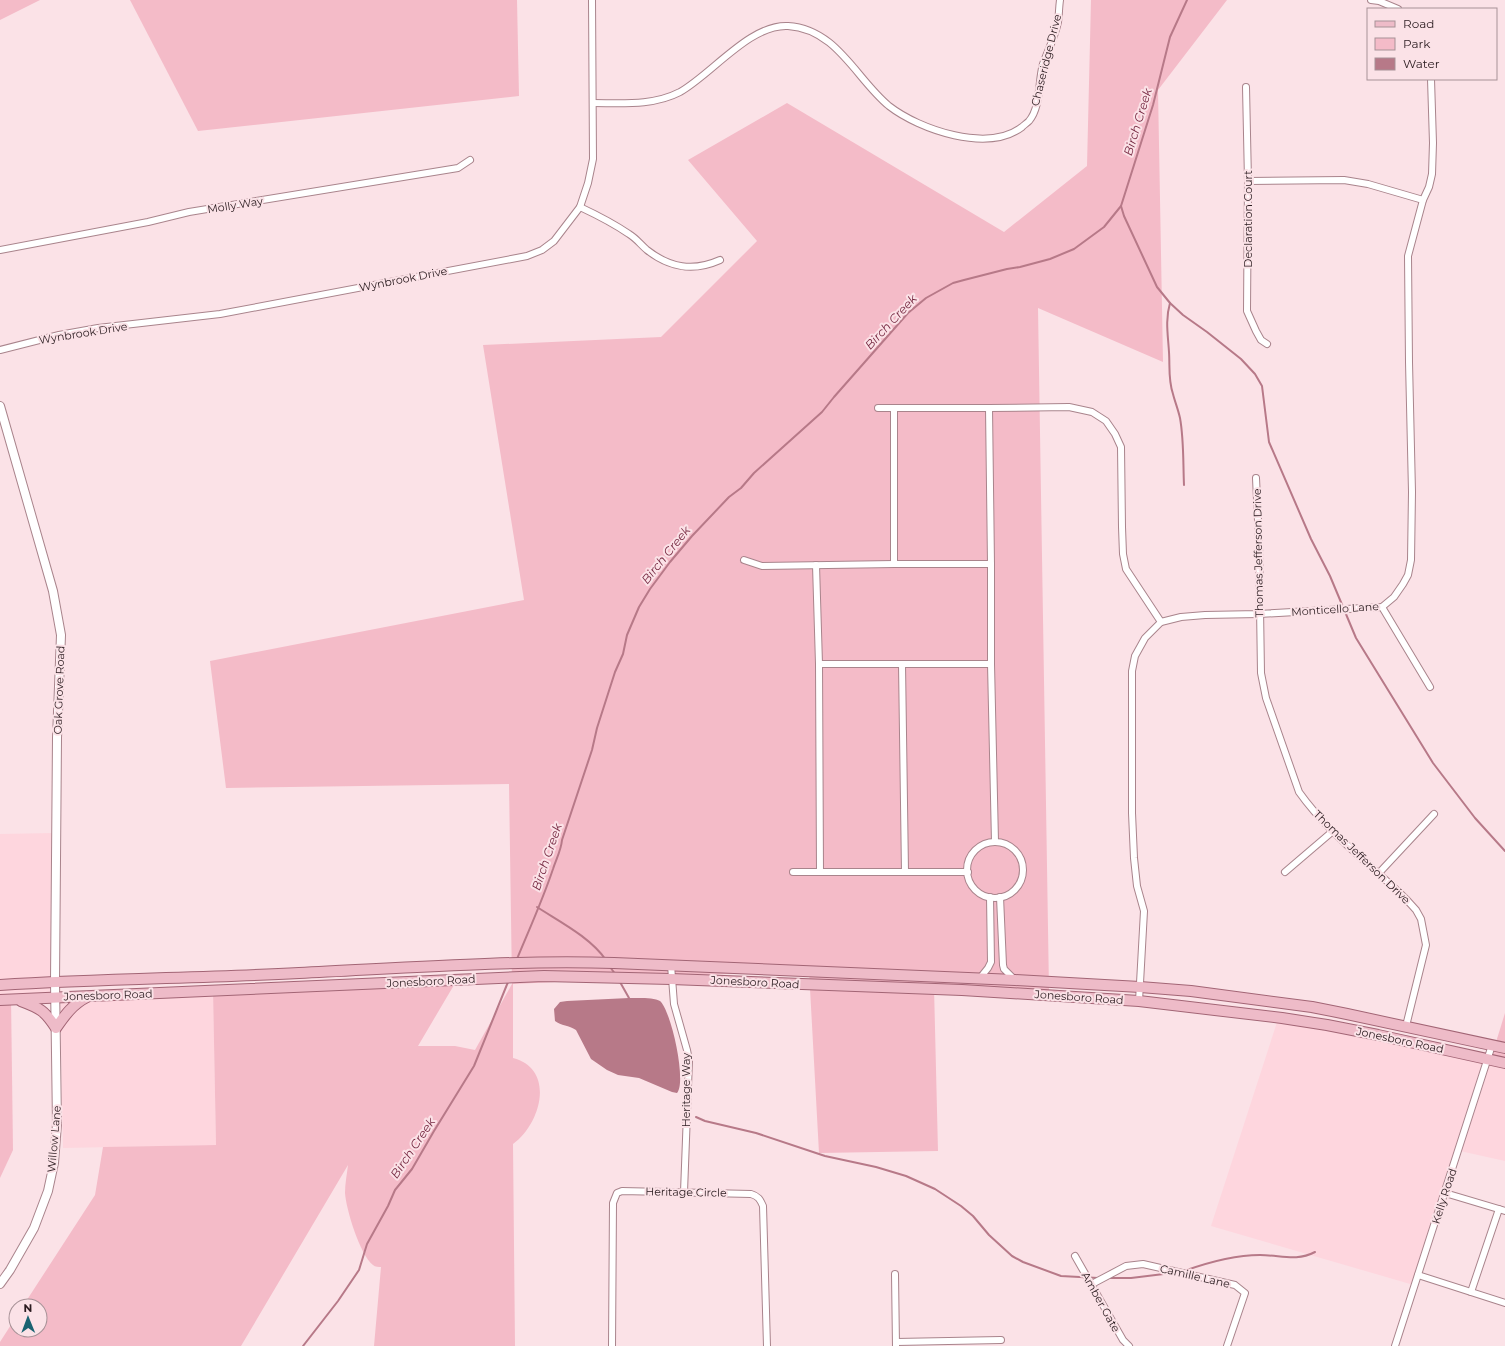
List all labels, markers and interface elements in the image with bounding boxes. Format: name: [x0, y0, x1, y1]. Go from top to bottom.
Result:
legend: [1367, 8, 1497, 80]
street label: Chaseridge Drive: [1028, 12, 1064, 107]
text: Road: [1403, 16, 1434, 31]
text: Park: [1403, 36, 1431, 51]
text: Water: [1403, 56, 1440, 71]
water label: Birch Creek: [1120, 85, 1155, 157]
street label: Declaration Court: [1241, 170, 1255, 268]
street label: Molly Way: [206, 194, 264, 216]
street label: Wynbrook Drive: [358, 264, 449, 294]
water label: Birch Creek: [861, 290, 920, 352]
street label: Wynbrook Drive: [38, 319, 129, 347]
street label: Thomas Jefferson Drive: [1250, 488, 1266, 618]
water label: Birch Creek: [638, 522, 694, 587]
street label: Monticello Lane: [1291, 599, 1380, 619]
street label: Oak Grove Road: [50, 645, 68, 735]
street label: Thomas Jefferson Drive: [1311, 807, 1414, 907]
water label: Birch Creek: [528, 821, 565, 892]
street label: Jonesboro Road: [385, 972, 476, 990]
street label: Jonesboro Road: [709, 973, 800, 991]
street label: Jonesboro Road: [62, 986, 153, 1004]
street label: Jonesboro Road: [1033, 987, 1124, 1007]
street label: Jonesboro Road: [1354, 1024, 1445, 1056]
street label: Heritage Way: [679, 1053, 693, 1127]
street label: Willow Lane: [44, 1105, 64, 1173]
water label: Birch Creek: [387, 1114, 439, 1181]
street label: Kelly Road: [1428, 1166, 1460, 1226]
street label: Heritage Circle: [645, 1184, 727, 1200]
street label: Camille Lane: [1159, 1261, 1232, 1291]
street label: Amber Gate: [1079, 1269, 1123, 1335]
north arrow: [8, 1298, 48, 1338]
text: N: [23, 1301, 32, 1315]

